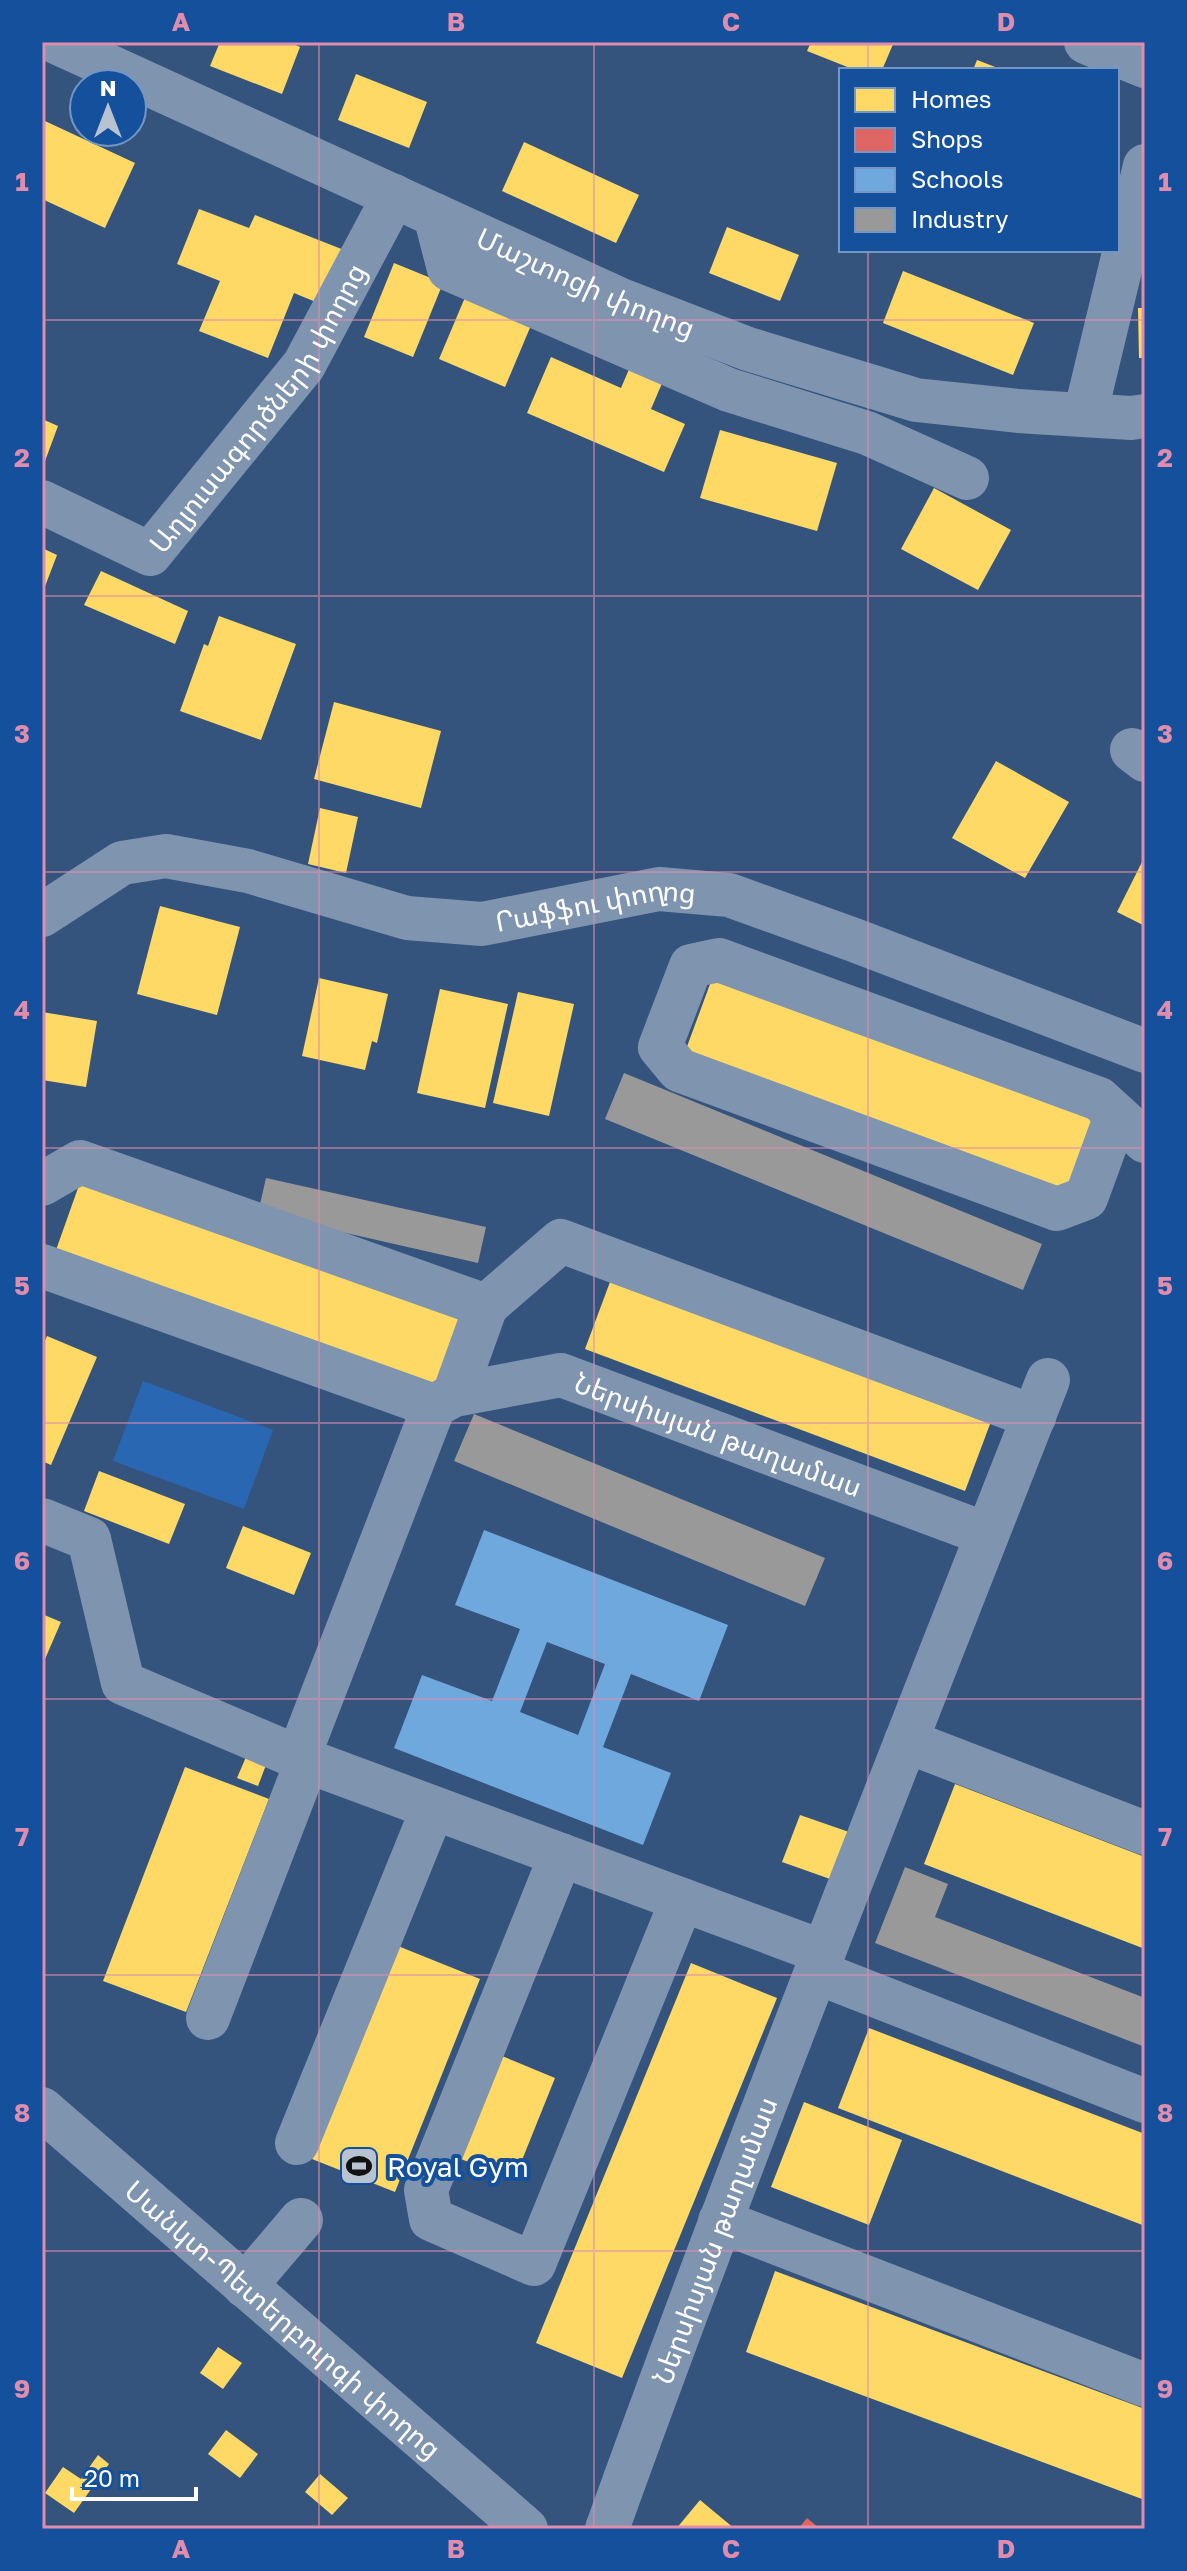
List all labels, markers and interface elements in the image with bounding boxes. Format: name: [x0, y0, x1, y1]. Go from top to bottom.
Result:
text: A: [172, 6, 191, 37]
text: B: [447, 6, 465, 37]
text: C: [722, 6, 740, 37]
text: D: [997, 6, 1015, 37]
north arrow: [68, 68, 148, 148]
legend: [839, 68, 1119, 252]
text: N: [100, 74, 116, 101]
text: Homes: [911, 84, 992, 113]
text: Shops: [911, 124, 983, 153]
text: Schools: [911, 164, 1003, 193]
text: 1: [15, 166, 29, 197]
text: 1: [1158, 166, 1172, 197]
text: Industry: [911, 204, 1008, 233]
street label: Մաշտոցի փողոց: [472, 220, 700, 344]
street label: Աղյուսագործների փողոց: [142, 257, 373, 559]
text: 2: [14, 442, 30, 473]
text: 2: [1157, 442, 1173, 473]
text: 3: [14, 718, 30, 749]
text: 3: [1157, 718, 1173, 749]
street label: Րաֆֆու փողոց: [492, 872, 697, 938]
text: 4: [14, 994, 30, 1025]
text: 4: [1157, 994, 1173, 1025]
text: 5: [14, 1270, 30, 1301]
text: 5: [1157, 1270, 1173, 1301]
street label: Ներսիսյան թաղամաս: [570, 1365, 867, 1503]
text: 6: [14, 1545, 30, 1576]
text: 6: [1157, 1545, 1173, 1576]
text: 7: [15, 1821, 29, 1852]
text: 7: [1158, 1821, 1172, 1852]
street label: Ներսիսյան թաղամաս: [645, 2092, 783, 2388]
text: 8: [14, 2097, 30, 2128]
text: 8: [1157, 2097, 1173, 2128]
sports icon: Royal Gym: [338, 2145, 380, 2187]
place label: Royal Gym: [387, 2150, 529, 2183]
street label: Սանկտ-Պետերբուրգի փողոց: [119, 2173, 448, 2466]
text: 9: [14, 2373, 30, 2404]
text: 9: [1157, 2373, 1173, 2404]
scale bar: [72, 2451, 196, 2501]
text: 20 m: [84, 2463, 140, 2492]
text: A: [172, 2533, 191, 2564]
text: B: [447, 2533, 465, 2564]
text: C: [722, 2533, 740, 2564]
text: D: [997, 2533, 1015, 2564]

